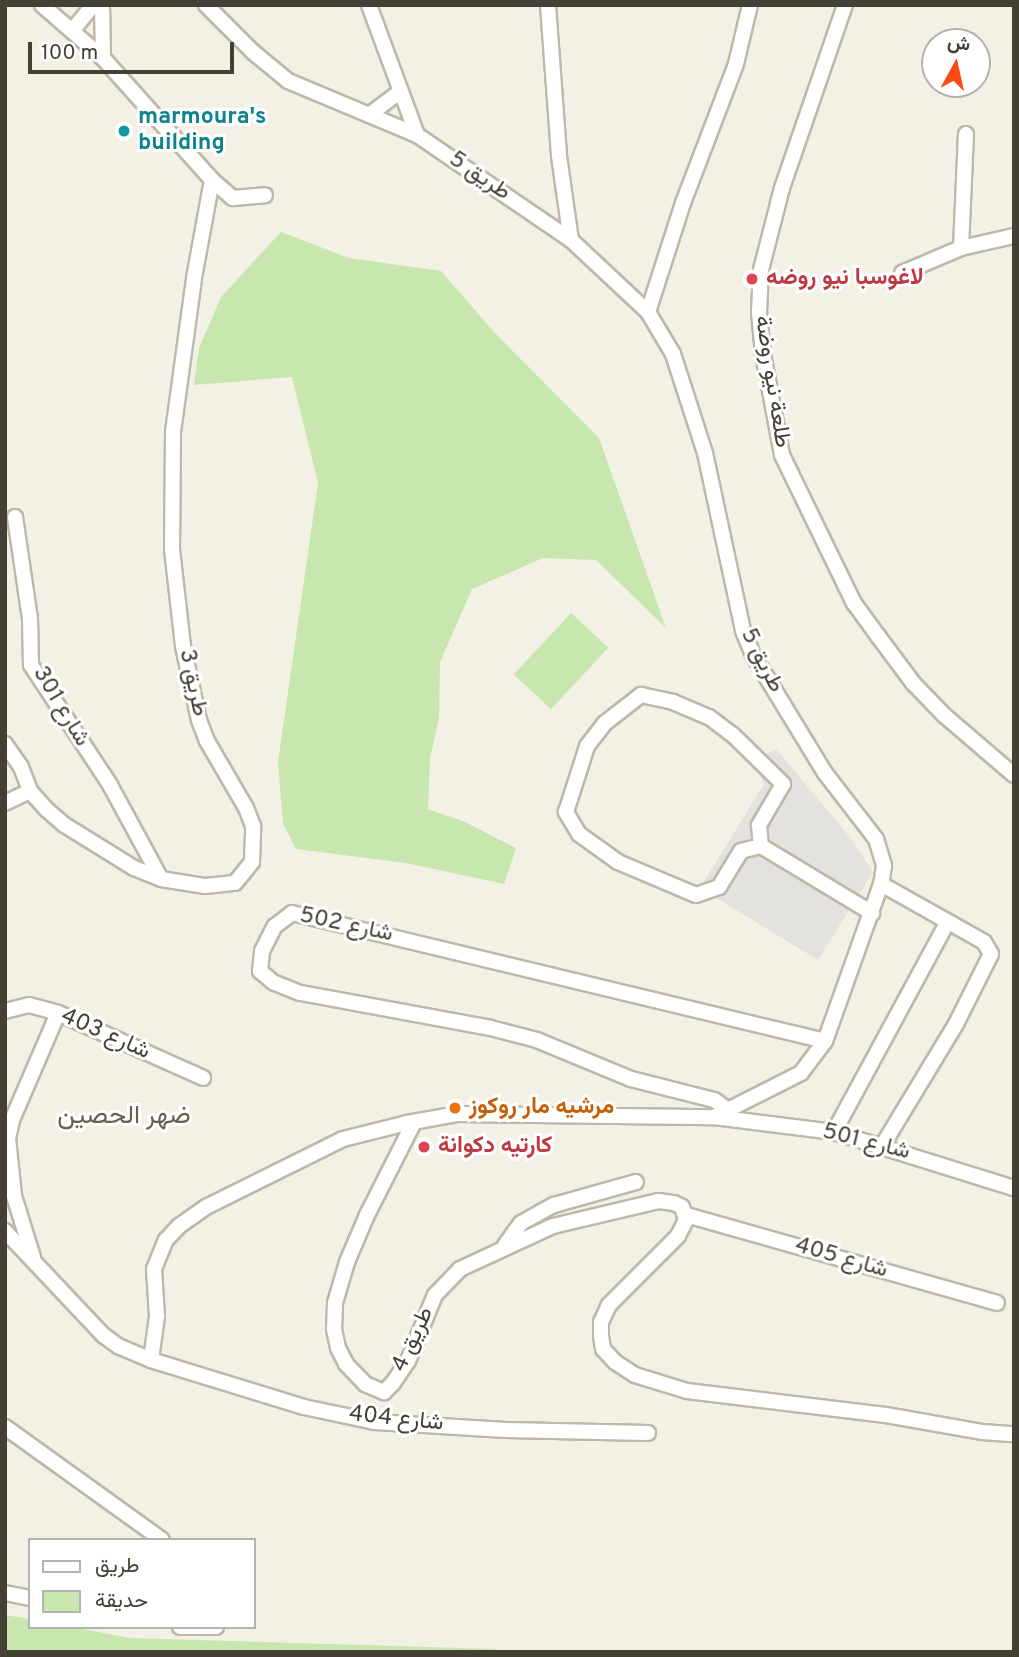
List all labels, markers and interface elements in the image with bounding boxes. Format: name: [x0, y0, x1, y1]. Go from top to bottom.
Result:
scale bar: [32, 28, 238, 72]
north arrow: [921, 28, 991, 98]
text: ش: [946, 31, 972, 58]
text: 100 m: [41, 40, 98, 67]
place label: marmoura's building: [138, 104, 266, 158]
marker: marmoura's building: [116, 123, 132, 139]
street label: طريق 5: [443, 146, 515, 208]
place label: لاغوسبا نيو روضه: [766, 265, 924, 293]
marker: لاغوسبا نيو روضه: [744, 271, 760, 287]
street label: طلعة نيو روضة: [747, 314, 795, 450]
street label: طريق 5: [733, 624, 789, 698]
street label: طريق 3: [171, 647, 213, 719]
street label: شارع 301: [25, 662, 95, 752]
street label: شارع 502: [297, 903, 395, 949]
street label: شارع 403: [56, 1003, 154, 1067]
place label: مرشيه مار روكوز: [469, 1094, 614, 1122]
marker: مرشيه مار روكوز: [447, 1100, 463, 1116]
district label: ضهر الحصين: [57, 1101, 191, 1133]
street label: شارع 501: [819, 1119, 913, 1167]
place label: كارتيه دكوانة: [438, 1133, 552, 1161]
marker: كارتيه دكوانة: [416, 1139, 432, 1155]
street label: شارع 405: [792, 1233, 890, 1285]
street label: طريق 4: [387, 1303, 441, 1377]
street label: شارع 404: [347, 1401, 445, 1439]
legend: [28, 1538, 256, 1629]
text: طريق: [95, 1553, 140, 1580]
text: حديقة: [95, 1588, 148, 1615]

